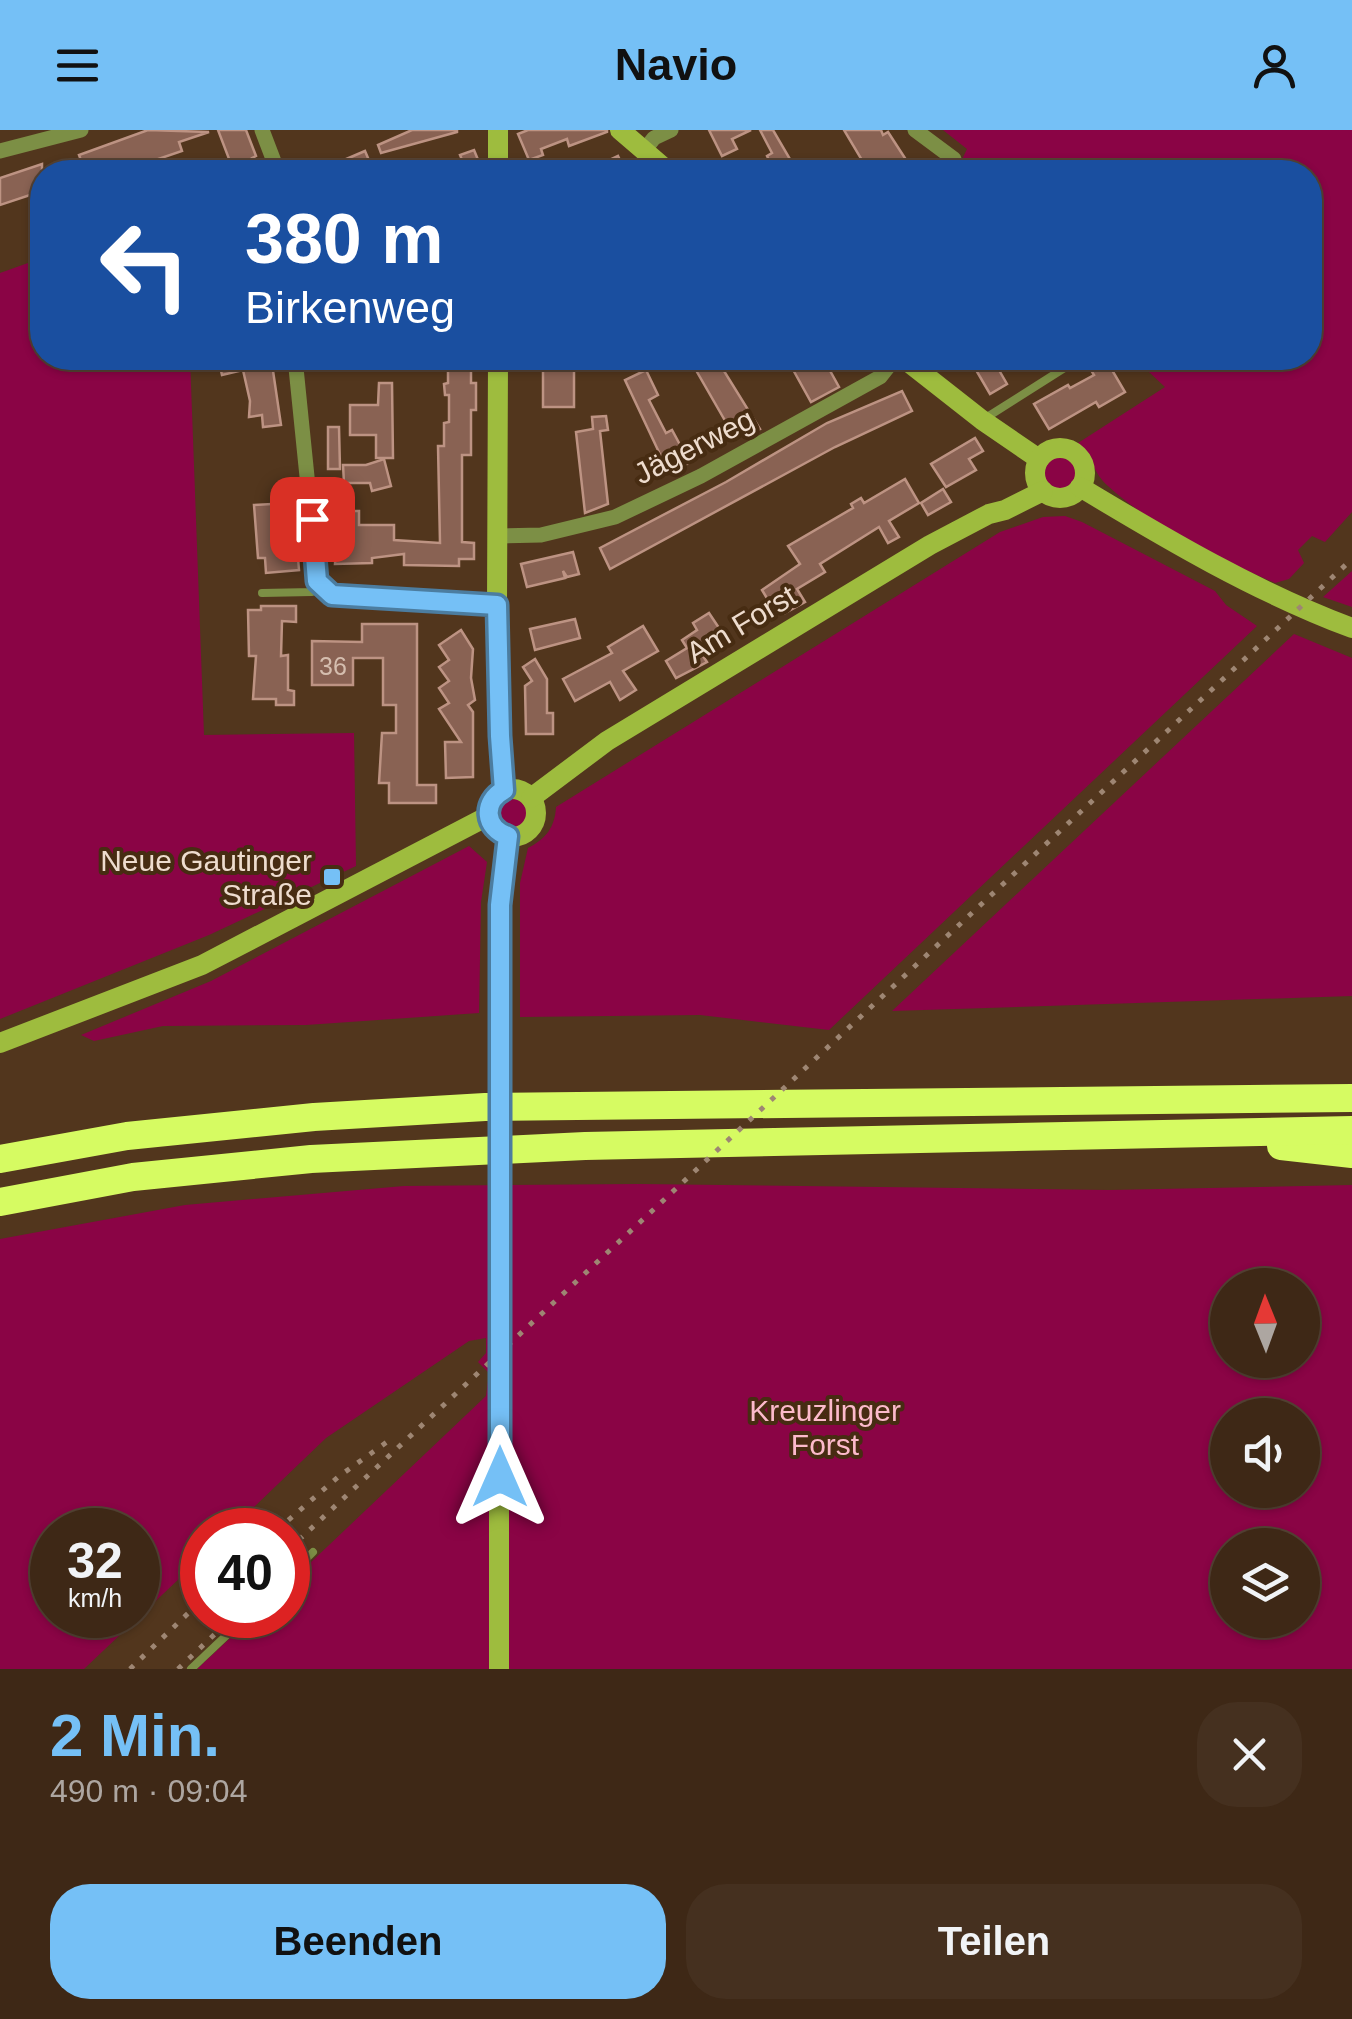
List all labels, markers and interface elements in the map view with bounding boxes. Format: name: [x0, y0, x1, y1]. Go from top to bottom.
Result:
icon: menu: [50, 38, 105, 93]
icon: person: [1247, 38, 1302, 93]
text: Navio: [615, 39, 737, 90]
icon: left: [80, 200, 210, 330]
text: 380 m: [245, 200, 443, 278]
text: Birkenweg: [245, 282, 455, 333]
street label: Jägerweg: [629, 402, 759, 490]
pin: [270, 477, 355, 562]
icon: arrive: [285, 492, 340, 547]
street label: Am Forst: [680, 578, 802, 669]
house number: 36: [319, 652, 347, 680]
place label: Neue Gautinger Straße: [100, 844, 312, 911]
marker: Neue Gautinger Straße: [321, 866, 343, 888]
north arrow: [1210, 1268, 1320, 1378]
map controls: [1210, 1268, 1320, 1638]
park label: Kreuzlinger Forst: [749, 1394, 901, 1461]
button: sound: [1210, 1398, 1320, 1508]
position arrow: [448, 1425, 552, 1529]
speed limit sign: 40: [180, 1508, 310, 1638]
button: layers: [1210, 1528, 1320, 1638]
text: 32: [67, 1533, 123, 1589]
text: km/h: [68, 1584, 122, 1612]
text: 2 Min.: [50, 1702, 220, 1769]
button: close: [1197, 1702, 1302, 1807]
text: 490 m · 09:04: [50, 1773, 247, 1809]
button: Beenden: [50, 1884, 666, 1999]
button: Teilen: [686, 1884, 1302, 1999]

